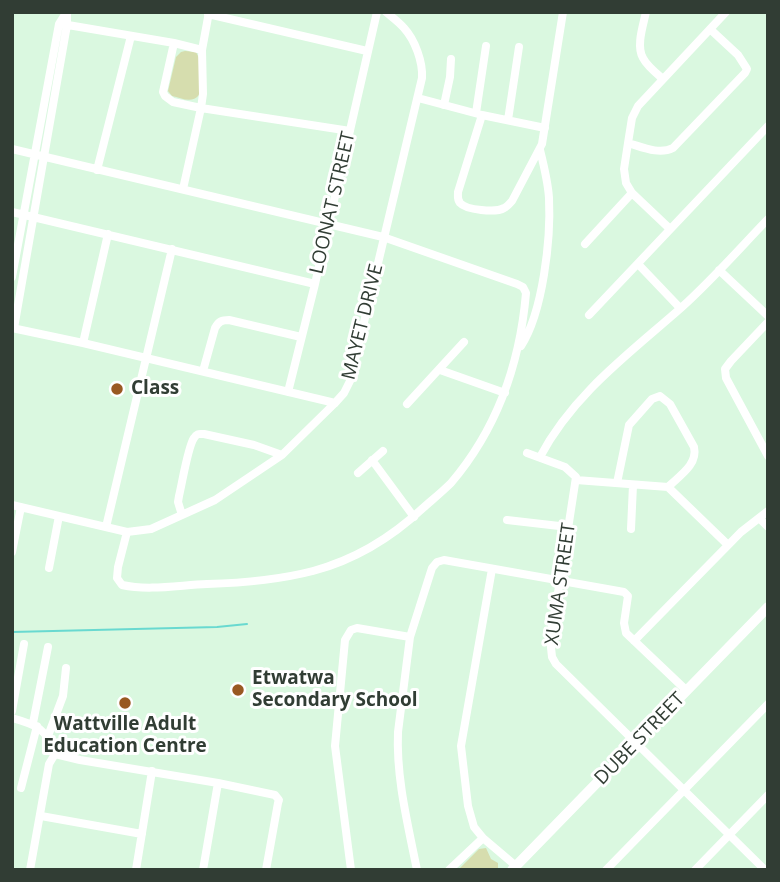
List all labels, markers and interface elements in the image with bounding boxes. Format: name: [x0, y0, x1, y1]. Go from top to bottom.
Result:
street label: LOONAT STREET: [306, 130, 360, 276]
street label: MAYET DRIVE: [338, 262, 388, 382]
place label: Class: [131, 378, 179, 400]
marker: Class: [109, 381, 125, 397]
street label: XUMA STREET: [541, 521, 581, 647]
place label: Etwatwa Secondary School: [252, 668, 418, 712]
marker: Etwatwa Secondary School: [230, 682, 246, 698]
street label: DUBE STREET: [590, 688, 690, 790]
marker: Wattville Adult Education Centre: [117, 695, 133, 711]
place label: Wattville Adult Education Centre: [43, 714, 207, 758]

